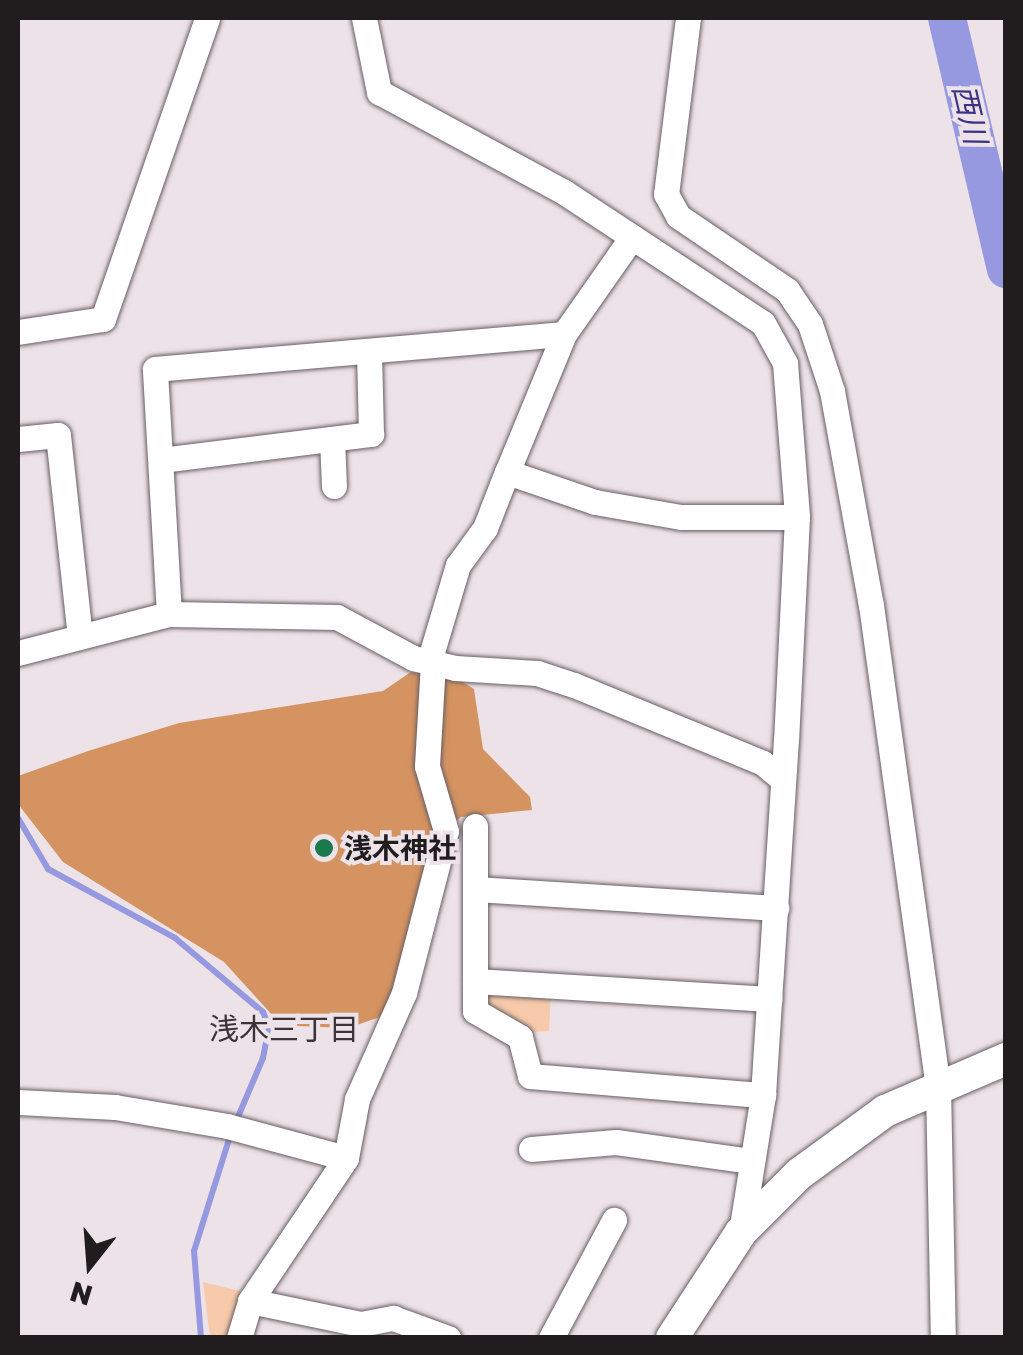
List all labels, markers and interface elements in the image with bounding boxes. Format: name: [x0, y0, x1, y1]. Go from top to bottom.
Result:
water label: 西川: [946, 81, 994, 147]
place label: 浅木神社: [344, 831, 456, 865]
marker: 浅木神社: [313, 837, 335, 859]
district label: 浅木三丁目: [209, 1011, 359, 1047]
north arrow: [40, 1215, 140, 1315]
text: N: [66, 1275, 96, 1313]

